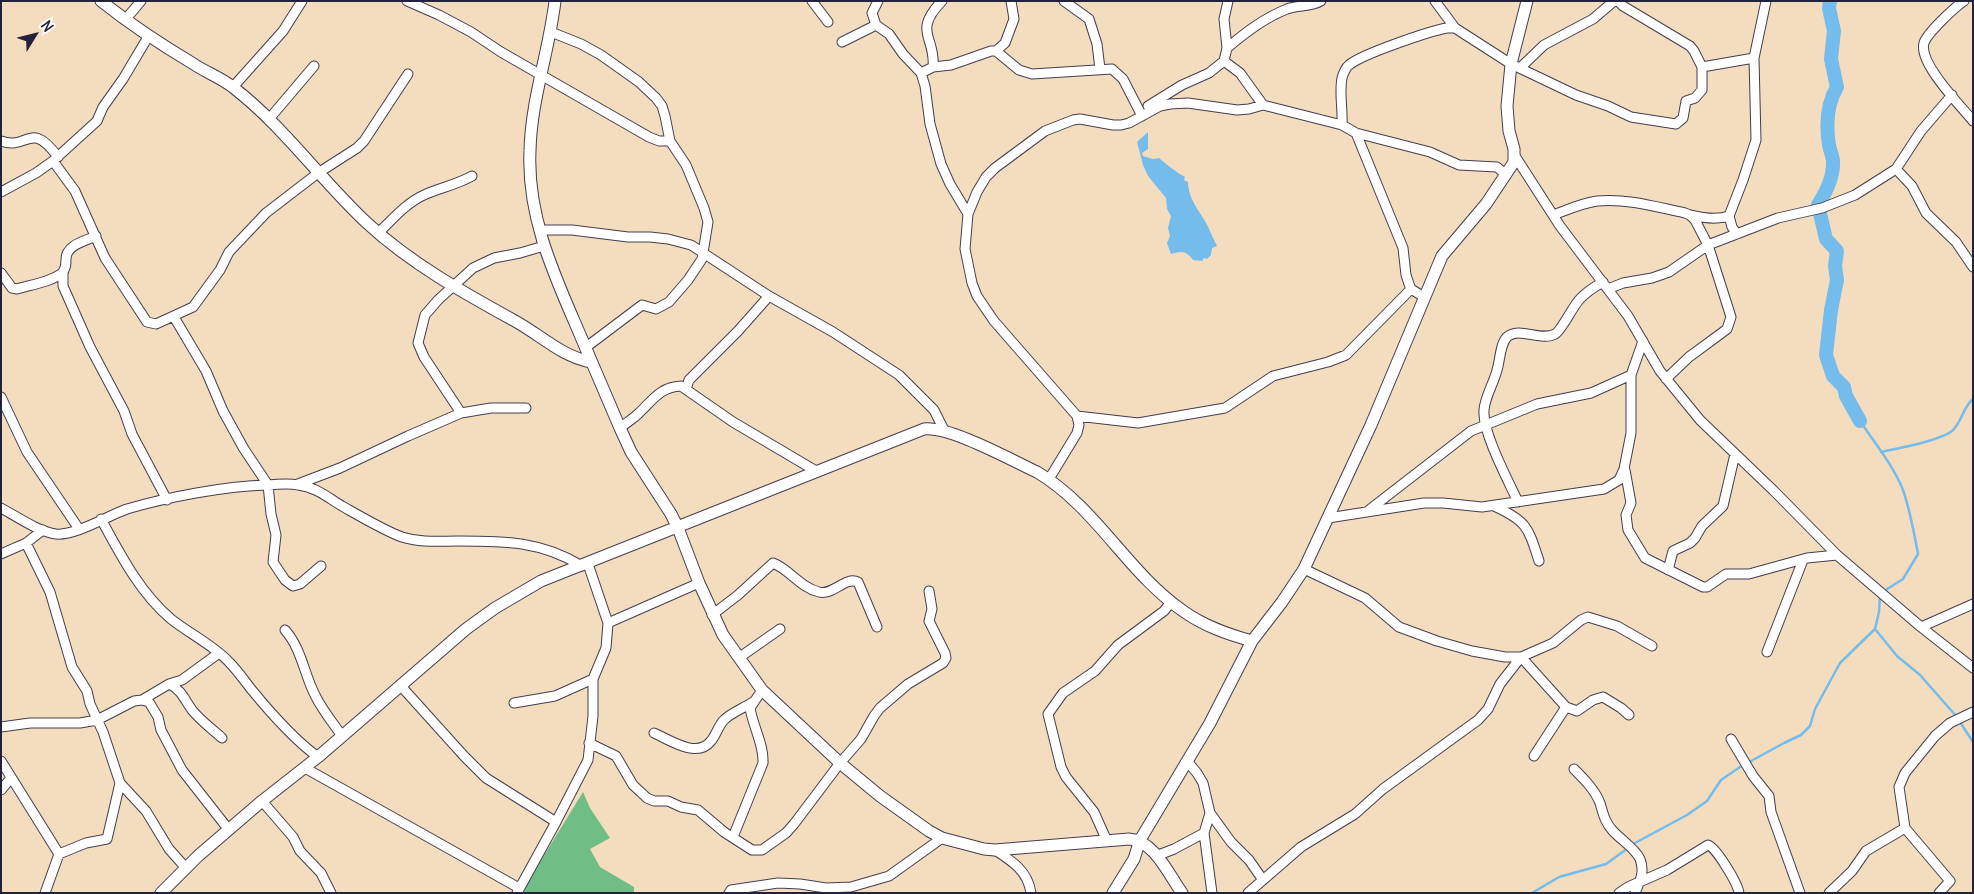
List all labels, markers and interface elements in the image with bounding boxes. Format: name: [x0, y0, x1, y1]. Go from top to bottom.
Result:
north arrow: [10, 10, 60, 60]
text: N: [37, 17, 57, 35]

